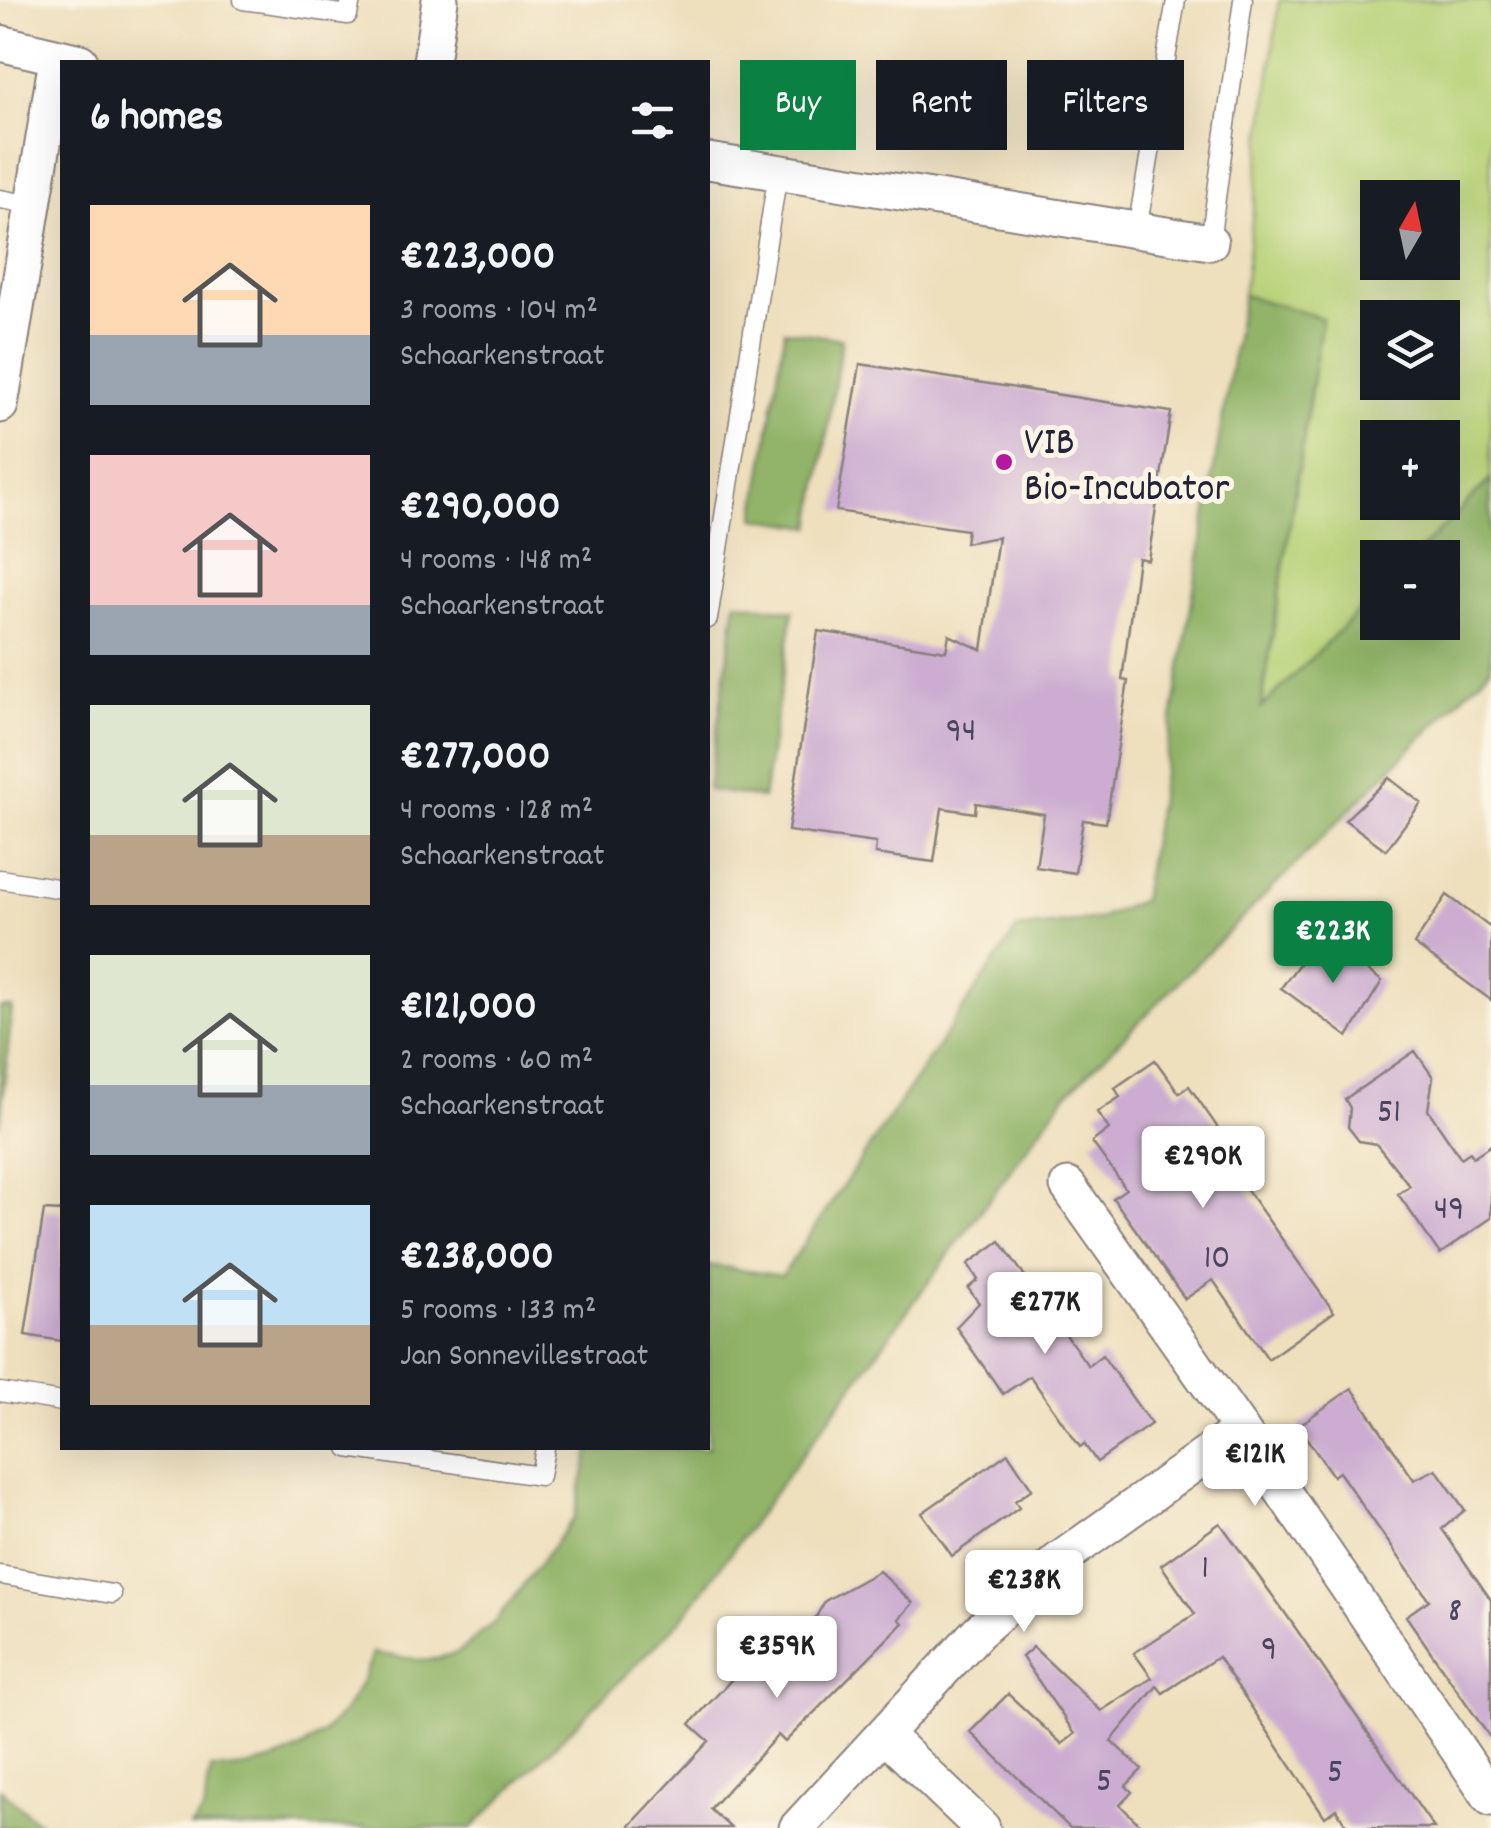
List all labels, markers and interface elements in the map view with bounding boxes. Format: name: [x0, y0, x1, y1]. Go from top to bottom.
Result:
chip: Buy: [740, 60, 856, 150]
chip: Rent: [876, 60, 1007, 150]
chip: Filters: [1027, 60, 1184, 150]
text: 6 homes: [90, 90, 223, 150]
icon: filters: [625, 93, 680, 148]
north arrow: [1360, 180, 1460, 280]
map controls: [1360, 180, 1460, 640]
text: €223,000: [400, 229, 555, 289]
icon: home: [170, 245, 290, 365]
text: 3 rooms · 104 m²: [400, 289, 598, 335]
button: layers: [1360, 300, 1460, 400]
text: Schaarkenstraat: [400, 335, 604, 381]
place label: VIB Bio-Incubator: [1024, 417, 1230, 520]
button: +: [1360, 420, 1460, 520]
marker: VIB Bio-Incubator: [993, 451, 1015, 473]
text: €290,000: [400, 479, 561, 539]
icon: home: [170, 495, 290, 615]
text: 4 rooms · 148 m²: [400, 539, 592, 585]
button: −: [1360, 540, 1460, 640]
text: Schaarkenstraat: [400, 585, 604, 631]
house number: 94: [946, 708, 976, 758]
text: €277,000: [400, 729, 551, 789]
icon: home: [170, 745, 290, 865]
text: 4 rooms · 128 m²: [400, 789, 593, 835]
text: Schaarkenstraat: [400, 835, 604, 881]
pin: €223K: [1263, 901, 1403, 986]
text: €223K: [1296, 910, 1370, 956]
text: €121,000: [400, 979, 537, 1039]
icon: home: [170, 995, 290, 1115]
text: 2 rooms · 60 m²: [400, 1039, 593, 1085]
text: Schaarkenstraat: [400, 1085, 604, 1131]
house number: 51: [1377, 1089, 1401, 1139]
pin: €290K: [1133, 1126, 1273, 1211]
text: €290K: [1164, 1135, 1242, 1181]
house number: 49: [1434, 1186, 1464, 1236]
text: €238,000: [400, 1229, 554, 1289]
house number: 10: [1204, 1235, 1230, 1285]
icon: home: [170, 1245, 290, 1365]
pin: €277K: [975, 1272, 1115, 1357]
text: €277K: [1009, 1281, 1081, 1327]
text: 5 rooms · 133 m²: [400, 1289, 596, 1335]
text: Jan Sonnevillestraat: [400, 1335, 648, 1381]
pin: €121K: [1185, 1424, 1325, 1509]
text: €121K: [1225, 1433, 1285, 1479]
house number: 1: [1201, 1545, 1209, 1595]
pin: €238K: [954, 1550, 1094, 1635]
text: €238K: [987, 1559, 1061, 1605]
house number: 8: [1448, 1588, 1462, 1638]
pin: €359K: [707, 1616, 847, 1701]
text: €359K: [739, 1625, 815, 1671]
house number: 9: [1261, 1626, 1277, 1676]
house number: 5: [1327, 1749, 1343, 1799]
house number: 5: [1096, 1758, 1112, 1808]

